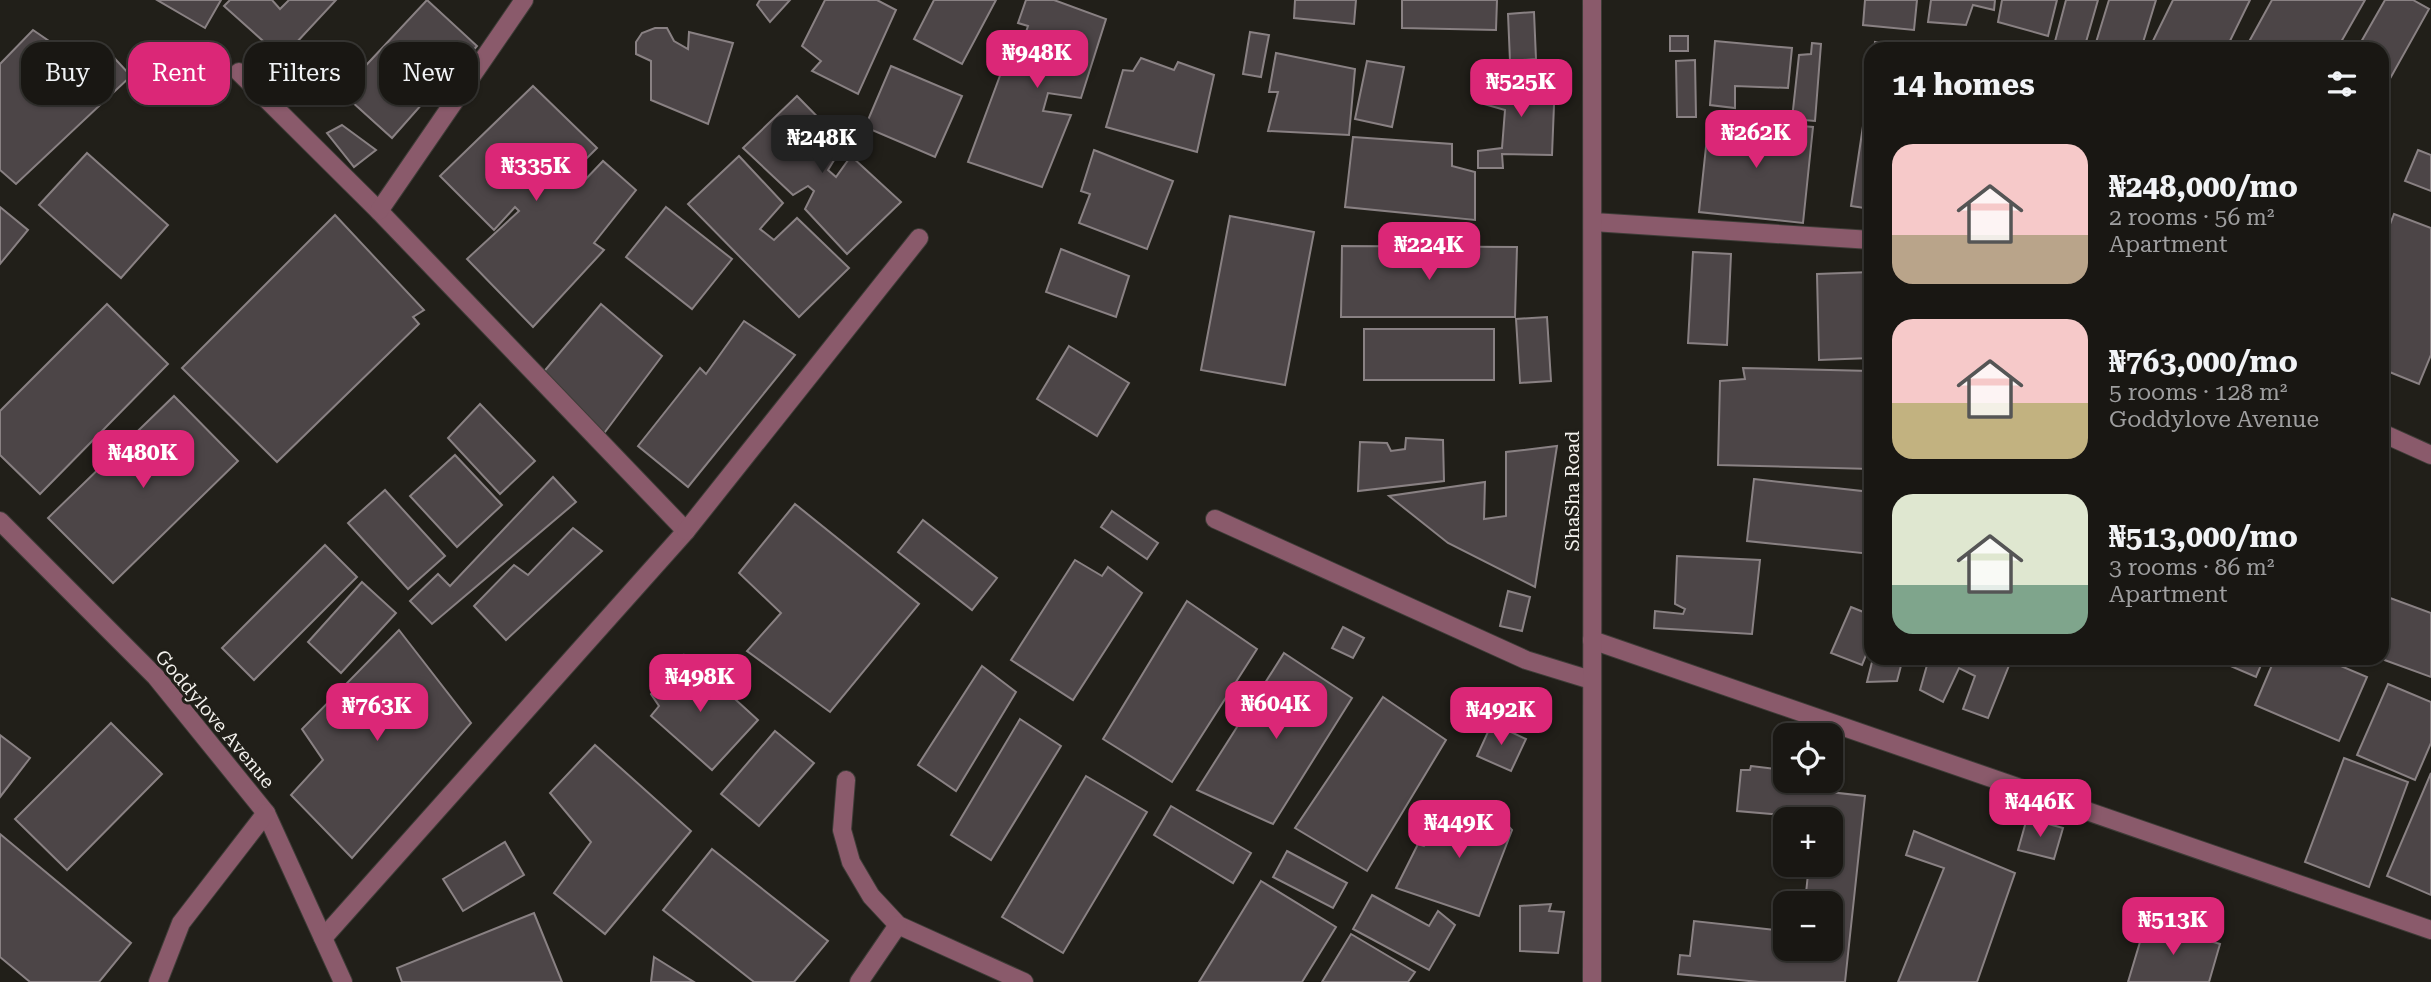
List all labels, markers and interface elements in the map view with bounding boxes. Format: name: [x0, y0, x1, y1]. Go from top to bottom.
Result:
pin: ₦948K: [988, 31, 1086, 90]
text: ₦948K: [1002, 39, 1072, 66]
chip: Buy: [21, 42, 114, 105]
chip: Rent: [128, 42, 230, 105]
chip: Filters: [244, 42, 365, 105]
chip: New: [379, 42, 478, 105]
pin: ₦525K: [1472, 60, 1570, 119]
icon: filters: [2323, 65, 2361, 103]
text: 14 homes: [1892, 67, 2035, 102]
text: ₦525K: [1486, 68, 1556, 95]
pin: ₦262K: [1707, 110, 1805, 170]
pin: ₦248K: [773, 116, 871, 175]
text: ₦262K: [1721, 119, 1791, 146]
text: ₦248K: [787, 124, 857, 151]
pin: ₦335K: [487, 144, 585, 203]
text: ₦335K: [501, 152, 571, 179]
text: ₦248,000/mo: [2109, 169, 2298, 204]
icon: home: [1948, 172, 2032, 256]
text: 2 rooms · 56 m²: [2109, 204, 2275, 231]
pin: ₦224K: [1380, 222, 1478, 282]
text: ₦224K: [1394, 231, 1464, 258]
text: Apartment: [2109, 231, 2228, 258]
text: ₦763,000/mo: [2109, 344, 2298, 379]
icon: home: [1948, 347, 2032, 431]
text: 5 rooms · 128 m²: [2109, 379, 2287, 406]
text: Goddylove Avenue: [2109, 406, 2319, 433]
pin: ₦480K: [94, 430, 192, 490]
street label: ShaSha Road: [1561, 431, 1584, 551]
text: ₦480K: [108, 439, 178, 466]
text: ₦513,000/mo: [2109, 519, 2298, 554]
icon: home: [1948, 522, 2032, 606]
text: 3 rooms · 86 m²: [2109, 554, 2275, 581]
text: Apartment: [2109, 581, 2228, 608]
street label: Goddylove Avenue: [150, 645, 280, 793]
pin: ₦498K: [651, 654, 749, 714]
text: ₦498K: [665, 663, 735, 690]
pin: ₦604K: [1227, 682, 1325, 741]
pin: ₦763K: [328, 684, 426, 743]
pin: ₦492K: [1452, 688, 1550, 747]
text: ₦604K: [1241, 690, 1311, 717]
text: ₦763K: [342, 692, 412, 719]
text: ₦492K: [1466, 696, 1536, 723]
map controls: [1773, 723, 1843, 961]
button: locate: [1773, 723, 1843, 793]
pin: ₦446K: [1991, 780, 2089, 839]
text: ₦446K: [2005, 788, 2075, 815]
pin: ₦449K: [1410, 800, 1508, 860]
button: +: [1773, 807, 1843, 877]
text: ₦449K: [1424, 809, 1494, 836]
button: −: [1773, 891, 1843, 961]
pin: ₦513K: [2124, 898, 2222, 957]
text: ₦513K: [2138, 906, 2208, 933]

